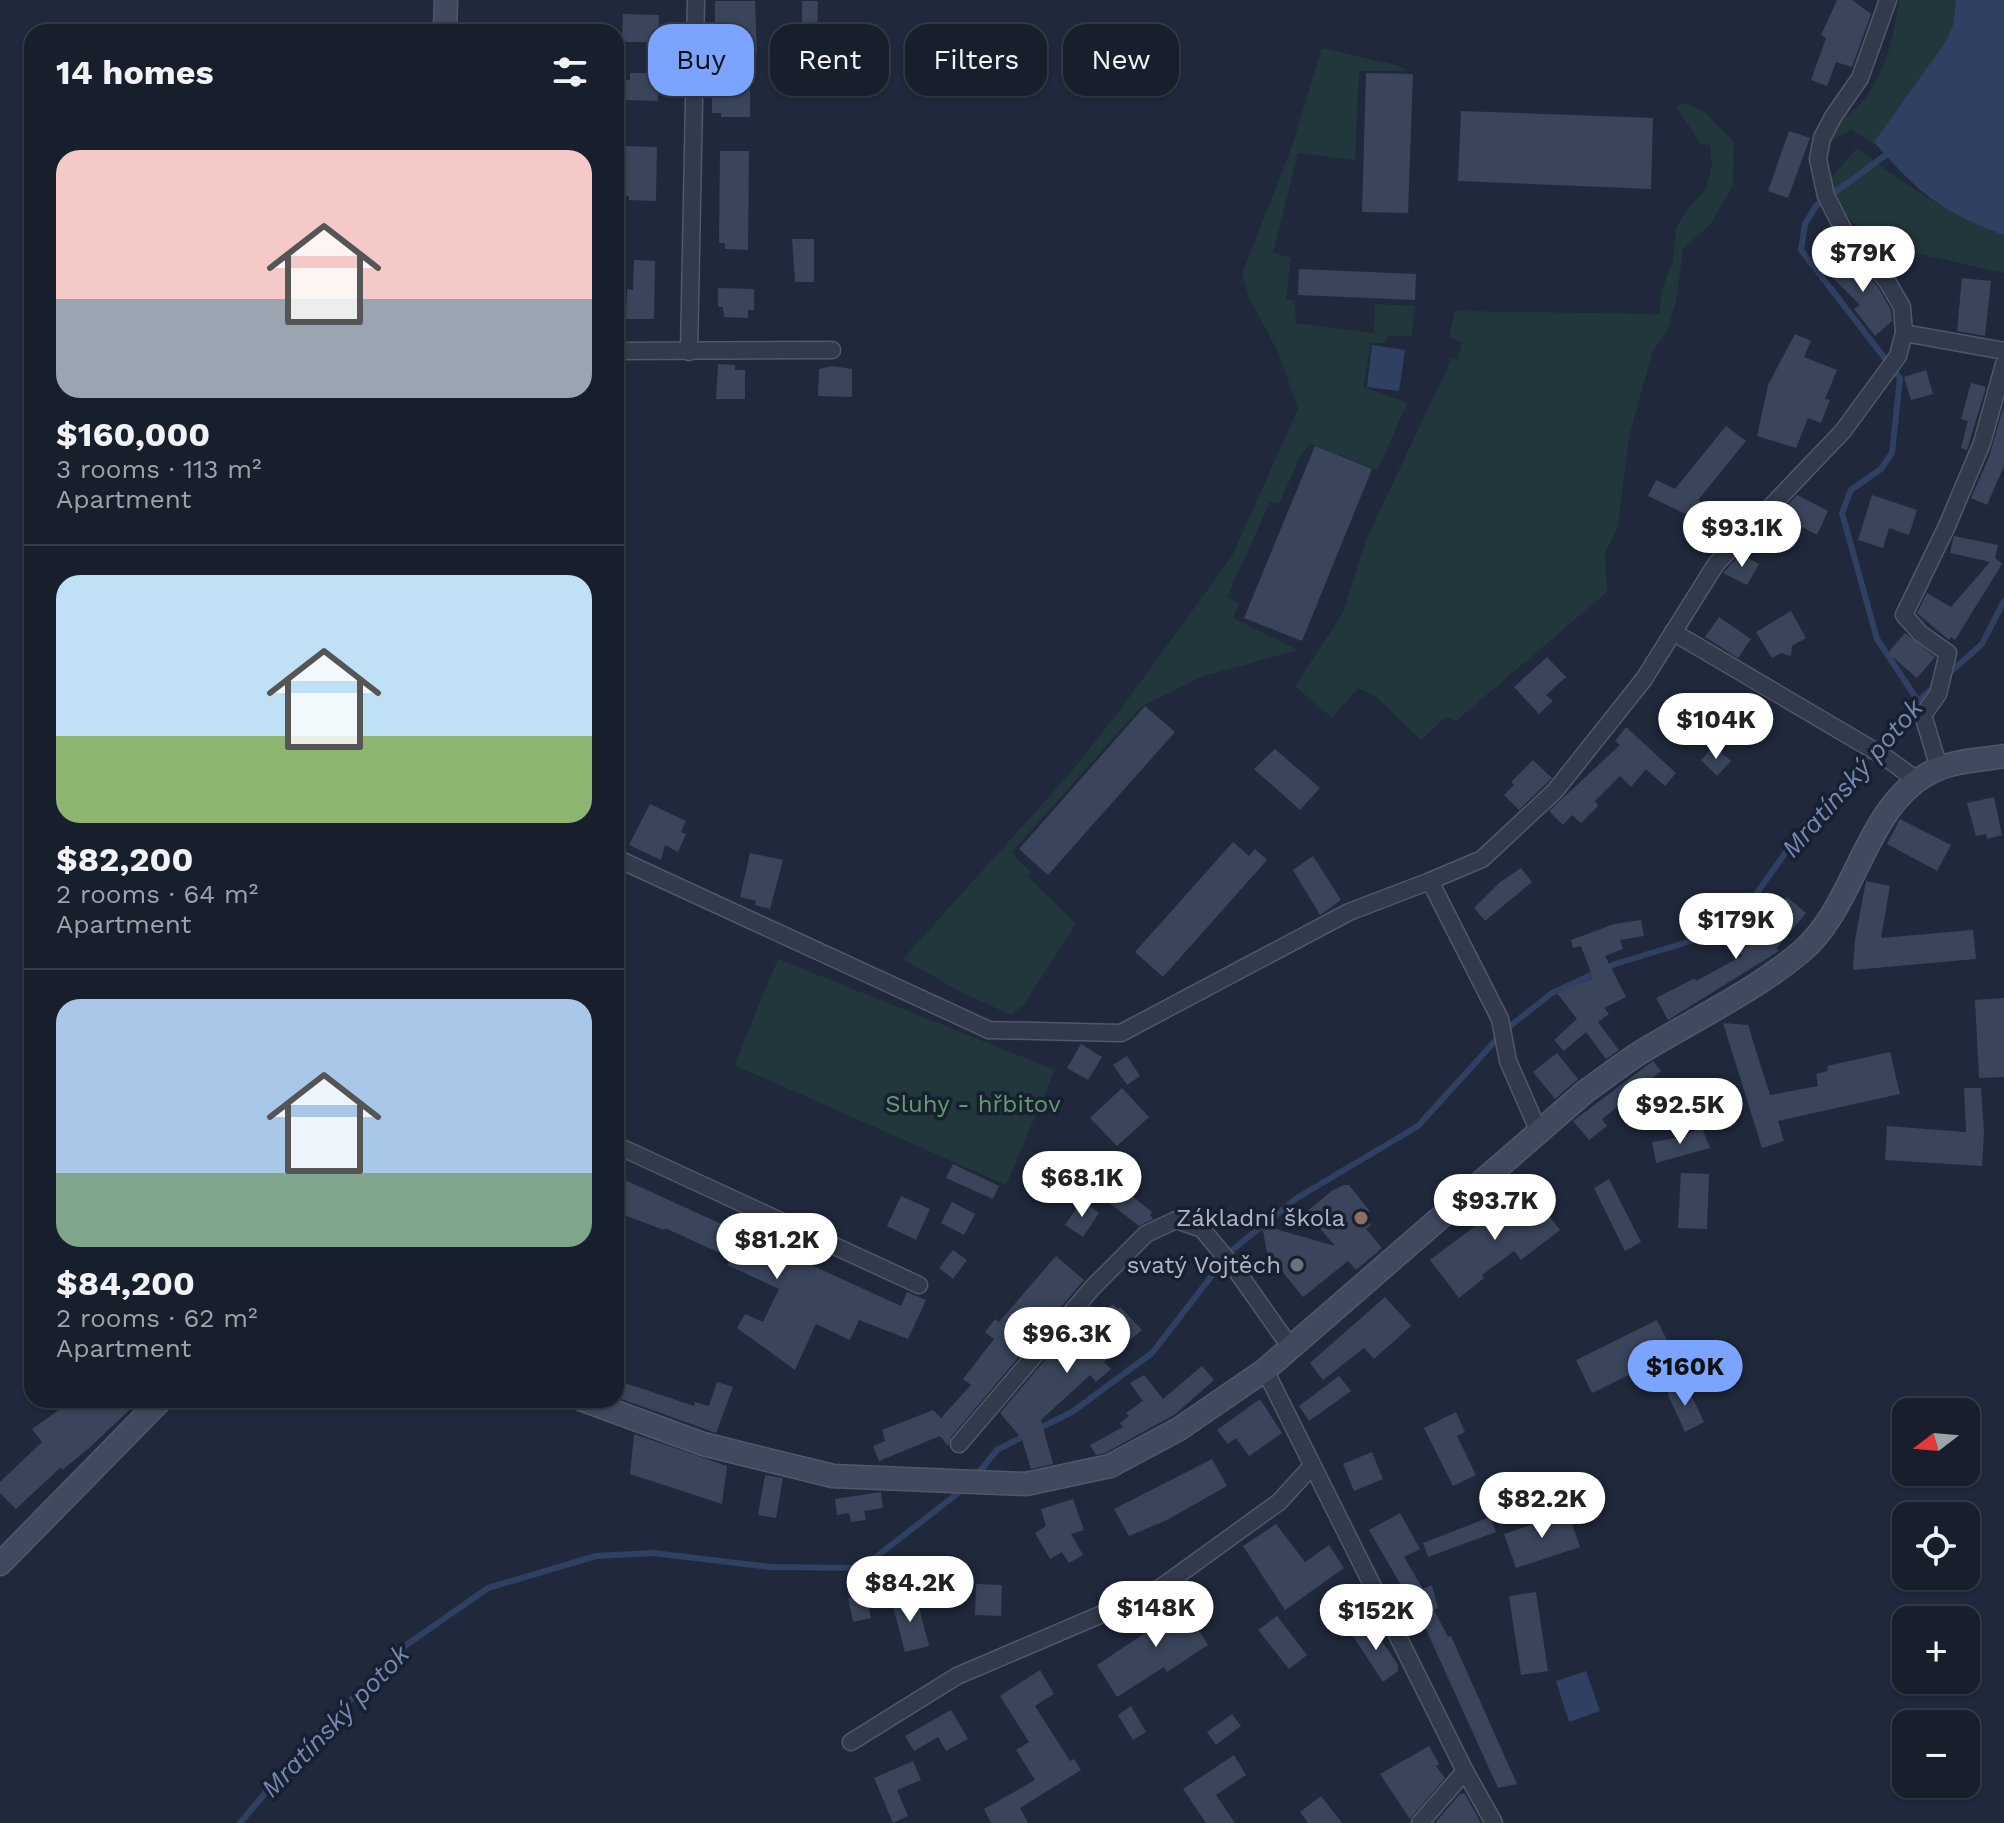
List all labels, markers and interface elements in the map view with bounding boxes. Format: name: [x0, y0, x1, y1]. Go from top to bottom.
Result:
chip: Buy: [648, 24, 754, 96]
chip: Rent: [770, 24, 889, 96]
chip: Filters: [905, 24, 1047, 96]
chip: New: [1063, 24, 1179, 96]
icon: filters: [548, 50, 592, 94]
text: 14 homes: [56, 52, 214, 92]
icon: home: [252, 202, 396, 346]
pin: $79K: [1816, 226, 1910, 294]
text: $79K: [1830, 237, 1896, 267]
text: $160,000: [56, 414, 210, 454]
text: 3 rooms · 113 m²: [56, 454, 262, 484]
text: Apartment: [56, 484, 192, 514]
pin: $93.1K: [1677, 501, 1807, 569]
text: $93.1K: [1701, 512, 1783, 542]
icon: home: [252, 627, 396, 771]
water label: Mratínský potok: [1775, 692, 1929, 863]
pin: $104K: [1660, 693, 1772, 761]
text: $104K: [1676, 704, 1756, 734]
text: $82,200: [56, 839, 193, 879]
text: 2 rooms · 64 m²: [56, 879, 258, 909]
pin: $179K: [1680, 893, 1792, 961]
text: $179K: [1697, 904, 1775, 934]
text: Apartment: [56, 909, 192, 939]
icon: home: [252, 1051, 396, 1195]
pin: $92.5K: [1615, 1078, 1745, 1146]
text: $92.5K: [1636, 1089, 1724, 1119]
park label: Sluhy - hřbitov: [885, 1090, 1061, 1118]
pin: $68.1K: [1017, 1151, 1147, 1219]
text: $68.1K: [1040, 1162, 1124, 1192]
pin: $93.7K: [1430, 1174, 1560, 1242]
text: $93.7K: [1452, 1185, 1538, 1215]
place label: Základní škola: [1176, 1204, 1345, 1232]
marker: Základní škola: [1352, 1209, 1370, 1227]
pin: $81.2K: [712, 1213, 842, 1281]
text: $81.2K: [734, 1224, 820, 1254]
place label: svatý Vojtěch: [1127, 1251, 1281, 1279]
marker: svatý Vojtěch: [1288, 1256, 1306, 1274]
text: $84,200: [56, 1263, 195, 1303]
text: 2 rooms · 62 m²: [56, 1303, 258, 1333]
pin: $96.3K: [1002, 1307, 1132, 1375]
text: $96.3K: [1022, 1318, 1112, 1348]
text: Apartment: [56, 1333, 192, 1363]
pin: $160K: [1629, 1340, 1741, 1408]
text: $160K: [1646, 1351, 1724, 1381]
north arrow: [1892, 1398, 1980, 1486]
map controls: [1892, 1398, 1980, 1798]
pin: $82.2K: [1477, 1472, 1607, 1540]
text: $82.2K: [1497, 1483, 1587, 1513]
button: locate: [1892, 1502, 1980, 1590]
pin: $84.2K: [845, 1556, 975, 1624]
text: $84.2K: [865, 1567, 955, 1597]
pin: $148K: [1100, 1581, 1212, 1649]
pin: $152K: [1320, 1584, 1432, 1652]
text: $148K: [1117, 1592, 1196, 1622]
text: $152K: [1338, 1595, 1414, 1625]
button: +: [1892, 1606, 1980, 1694]
water label: Mratínský potok: [255, 1638, 416, 1803]
button: −: [1892, 1710, 1980, 1798]

